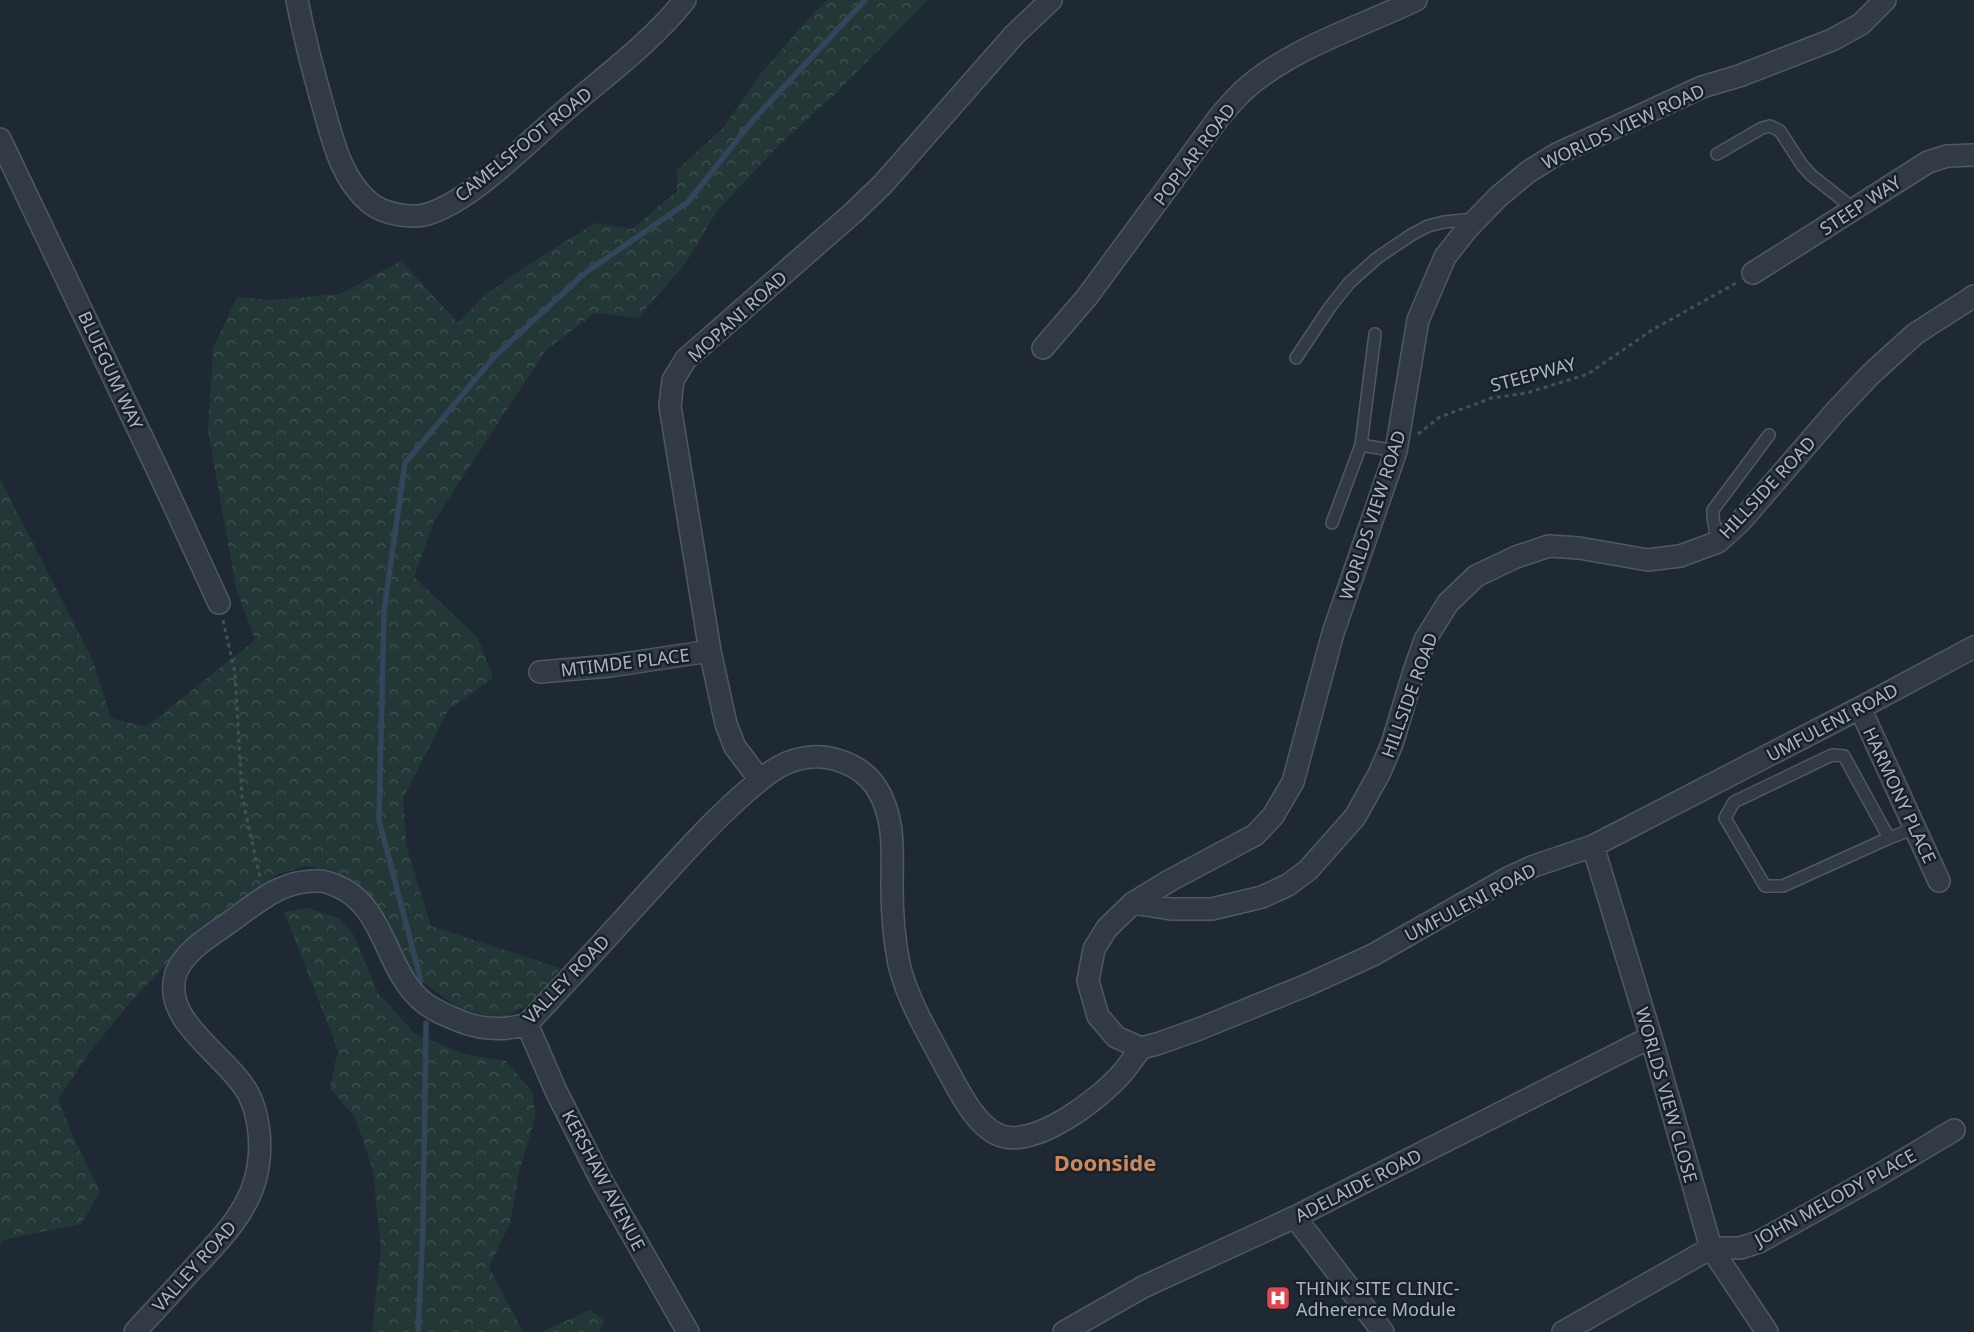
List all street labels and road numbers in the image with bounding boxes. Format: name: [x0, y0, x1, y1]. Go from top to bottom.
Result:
street label: WORLDS VIEW ROAD: [1538, 78, 1708, 174]
street label: CAMELSFOOT ROAD: [450, 81, 596, 207]
street label: POPLAR ROAD: [1148, 98, 1240, 210]
street label: STEEP WAY: [1815, 169, 1906, 240]
street label: MOPANI ROAD: [682, 265, 792, 367]
street label: BLUEGUM WAY: [73, 307, 149, 434]
street label: STEEPWAY: [1488, 351, 1579, 397]
street label: WORLDS VIEW ROAD: [1333, 427, 1411, 603]
street label: HILLSIDE ROAD: [1713, 431, 1821, 543]
street label: HILLSIDE ROAD: [1375, 629, 1443, 761]
street label: MTIMDE PLACE: [559, 642, 691, 682]
street label: UMFULENI ROAD: [1762, 677, 1902, 767]
street label: HARMONY PLACE: [1858, 723, 1942, 867]
street label: UMFULENI ROAD: [1400, 857, 1540, 947]
street label: VALLEY ROAD: [517, 929, 615, 1029]
street label: WORLDS VIEW CLOSE: [1630, 1004, 1704, 1186]
street label: KERSHAW AVENUE: [557, 1105, 651, 1255]
street label: ADELAIDE ROAD: [1291, 1143, 1425, 1227]
street label: JOHN MELODY PLACE: [1748, 1143, 1920, 1252]
street label: VALLEY ROAD: [147, 1215, 241, 1317]

